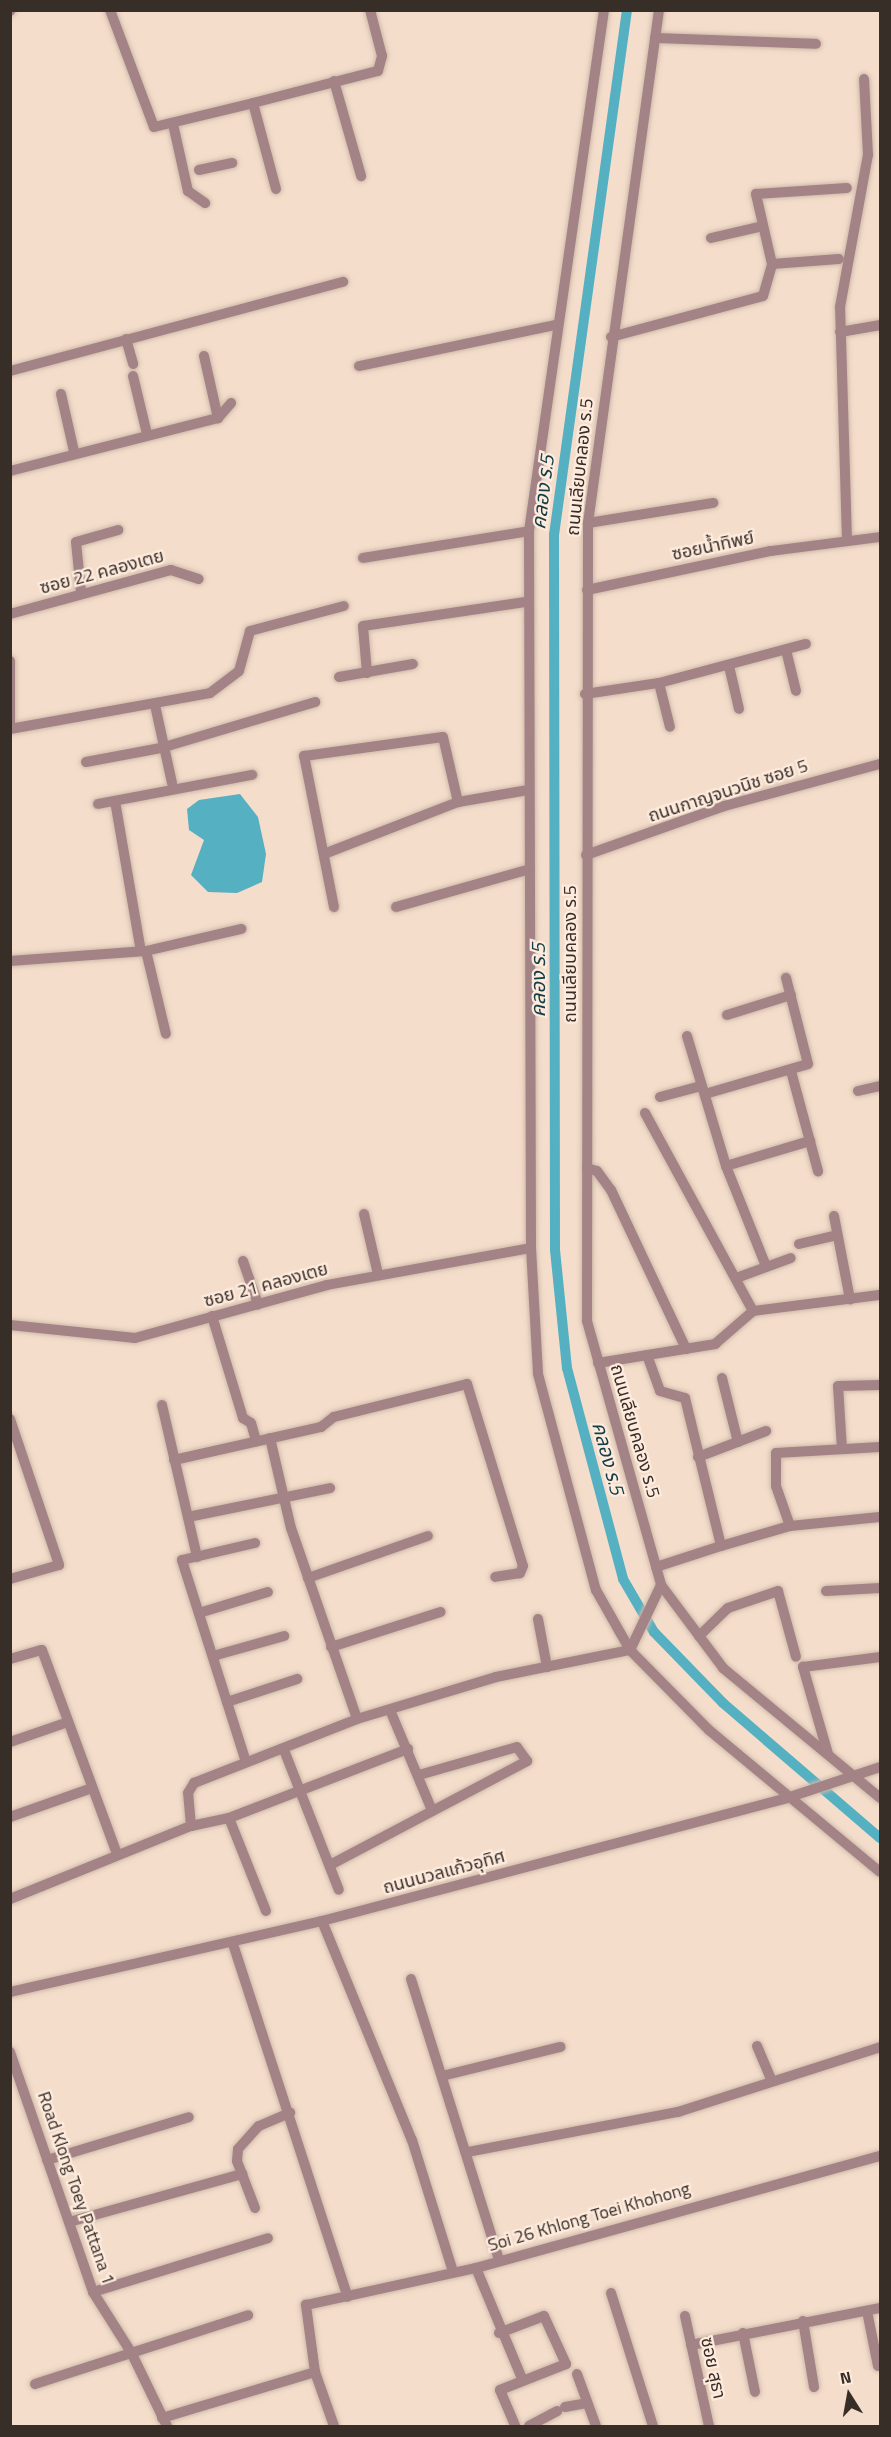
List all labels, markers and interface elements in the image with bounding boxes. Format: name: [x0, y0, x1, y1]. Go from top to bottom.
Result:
street label: ถนนเลียบคลอง ร.5: [562, 397, 598, 537]
water label: คลอง ร.5: [526, 453, 558, 531]
street label: ซอยน้ำทิพย์: [670, 527, 756, 565]
street label: ซอย 22 คลองเตย: [38, 545, 166, 599]
street label: ถนนกาญจนวนิช ซอย 5: [645, 755, 811, 827]
street label: ถนนเลียบคลอง ร.5: [559, 885, 581, 1023]
water label: คลอง ร.5: [525, 943, 549, 1017]
street label: ซอย 21 คลองเตย: [202, 1258, 330, 1312]
street label: ถนนเลียบคลอง ร.5: [606, 1362, 664, 1500]
water label: คลอง ร.5: [588, 1419, 630, 1497]
street label: ถนนนวลแก้วอุทิศ: [381, 1845, 507, 1899]
street label: Road Klong Toey Pattana 1: [33, 2089, 119, 2287]
street label: Soi 26 Khlong Toei Khohong: [485, 2178, 693, 2256]
street label: ซอย สุธา: [696, 2335, 730, 2401]
text: N: [838, 2364, 853, 2390]
north arrow: [819, 2365, 879, 2425]

